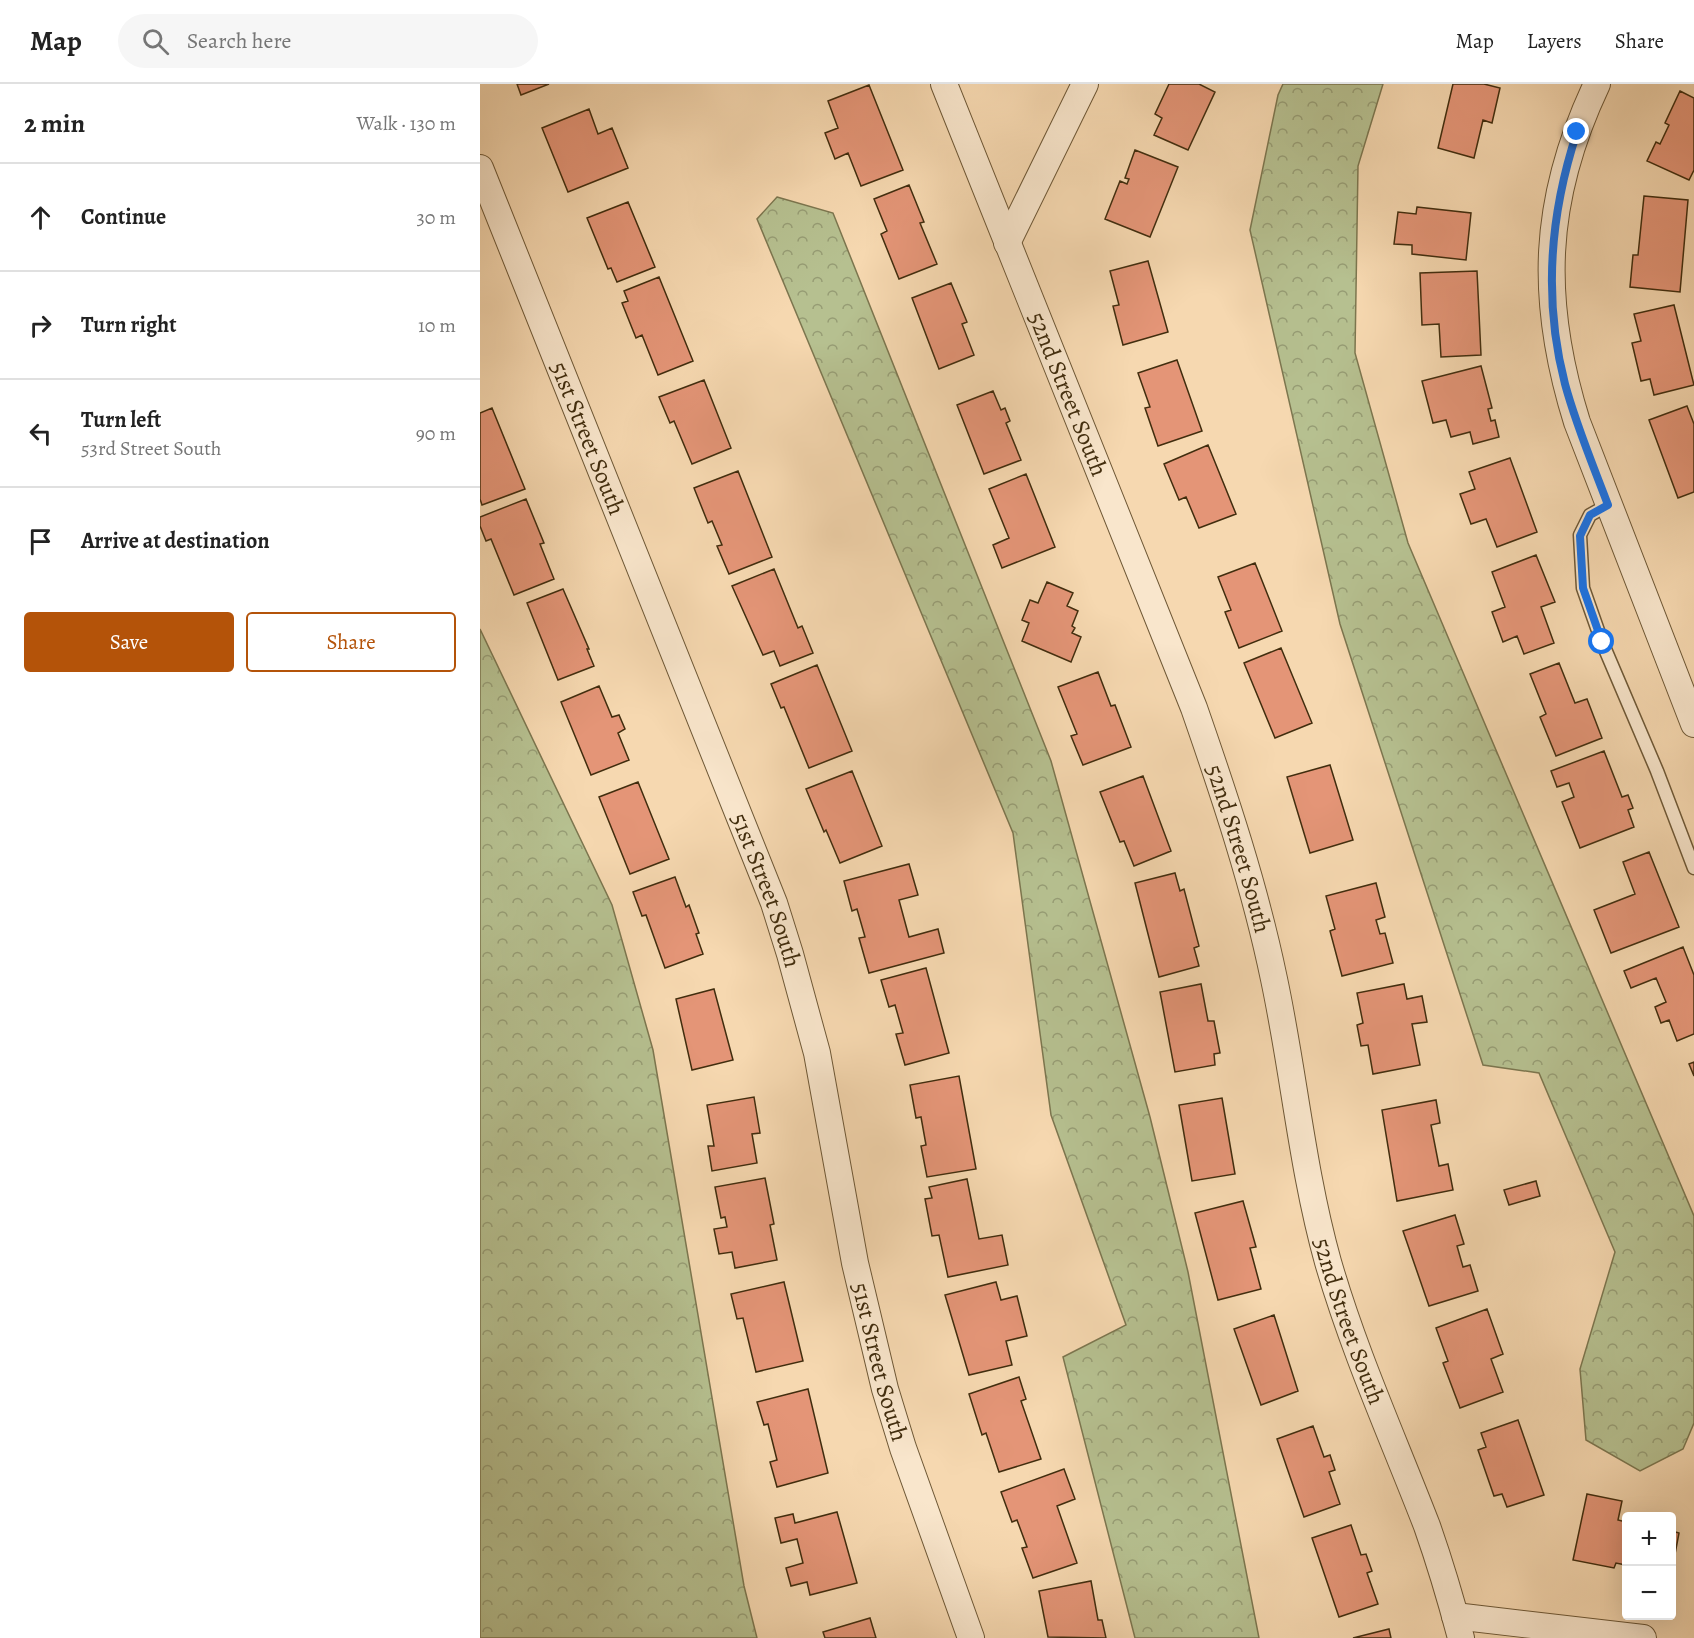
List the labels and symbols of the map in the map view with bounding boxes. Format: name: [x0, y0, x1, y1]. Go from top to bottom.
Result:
route end: [1563, 118, 1589, 144]
street label: 52nd Street South: [1021, 307, 1116, 481]
street label: 51st Street South: [543, 357, 633, 520]
route start: [1588, 628, 1614, 654]
street label: 52nd Street South: [1199, 760, 1279, 936]
street label: 51st Street South: [724, 808, 809, 971]
street label: 52nd Street South: [1306, 1234, 1393, 1409]
street label: 51st Street South: [844, 1279, 916, 1445]

